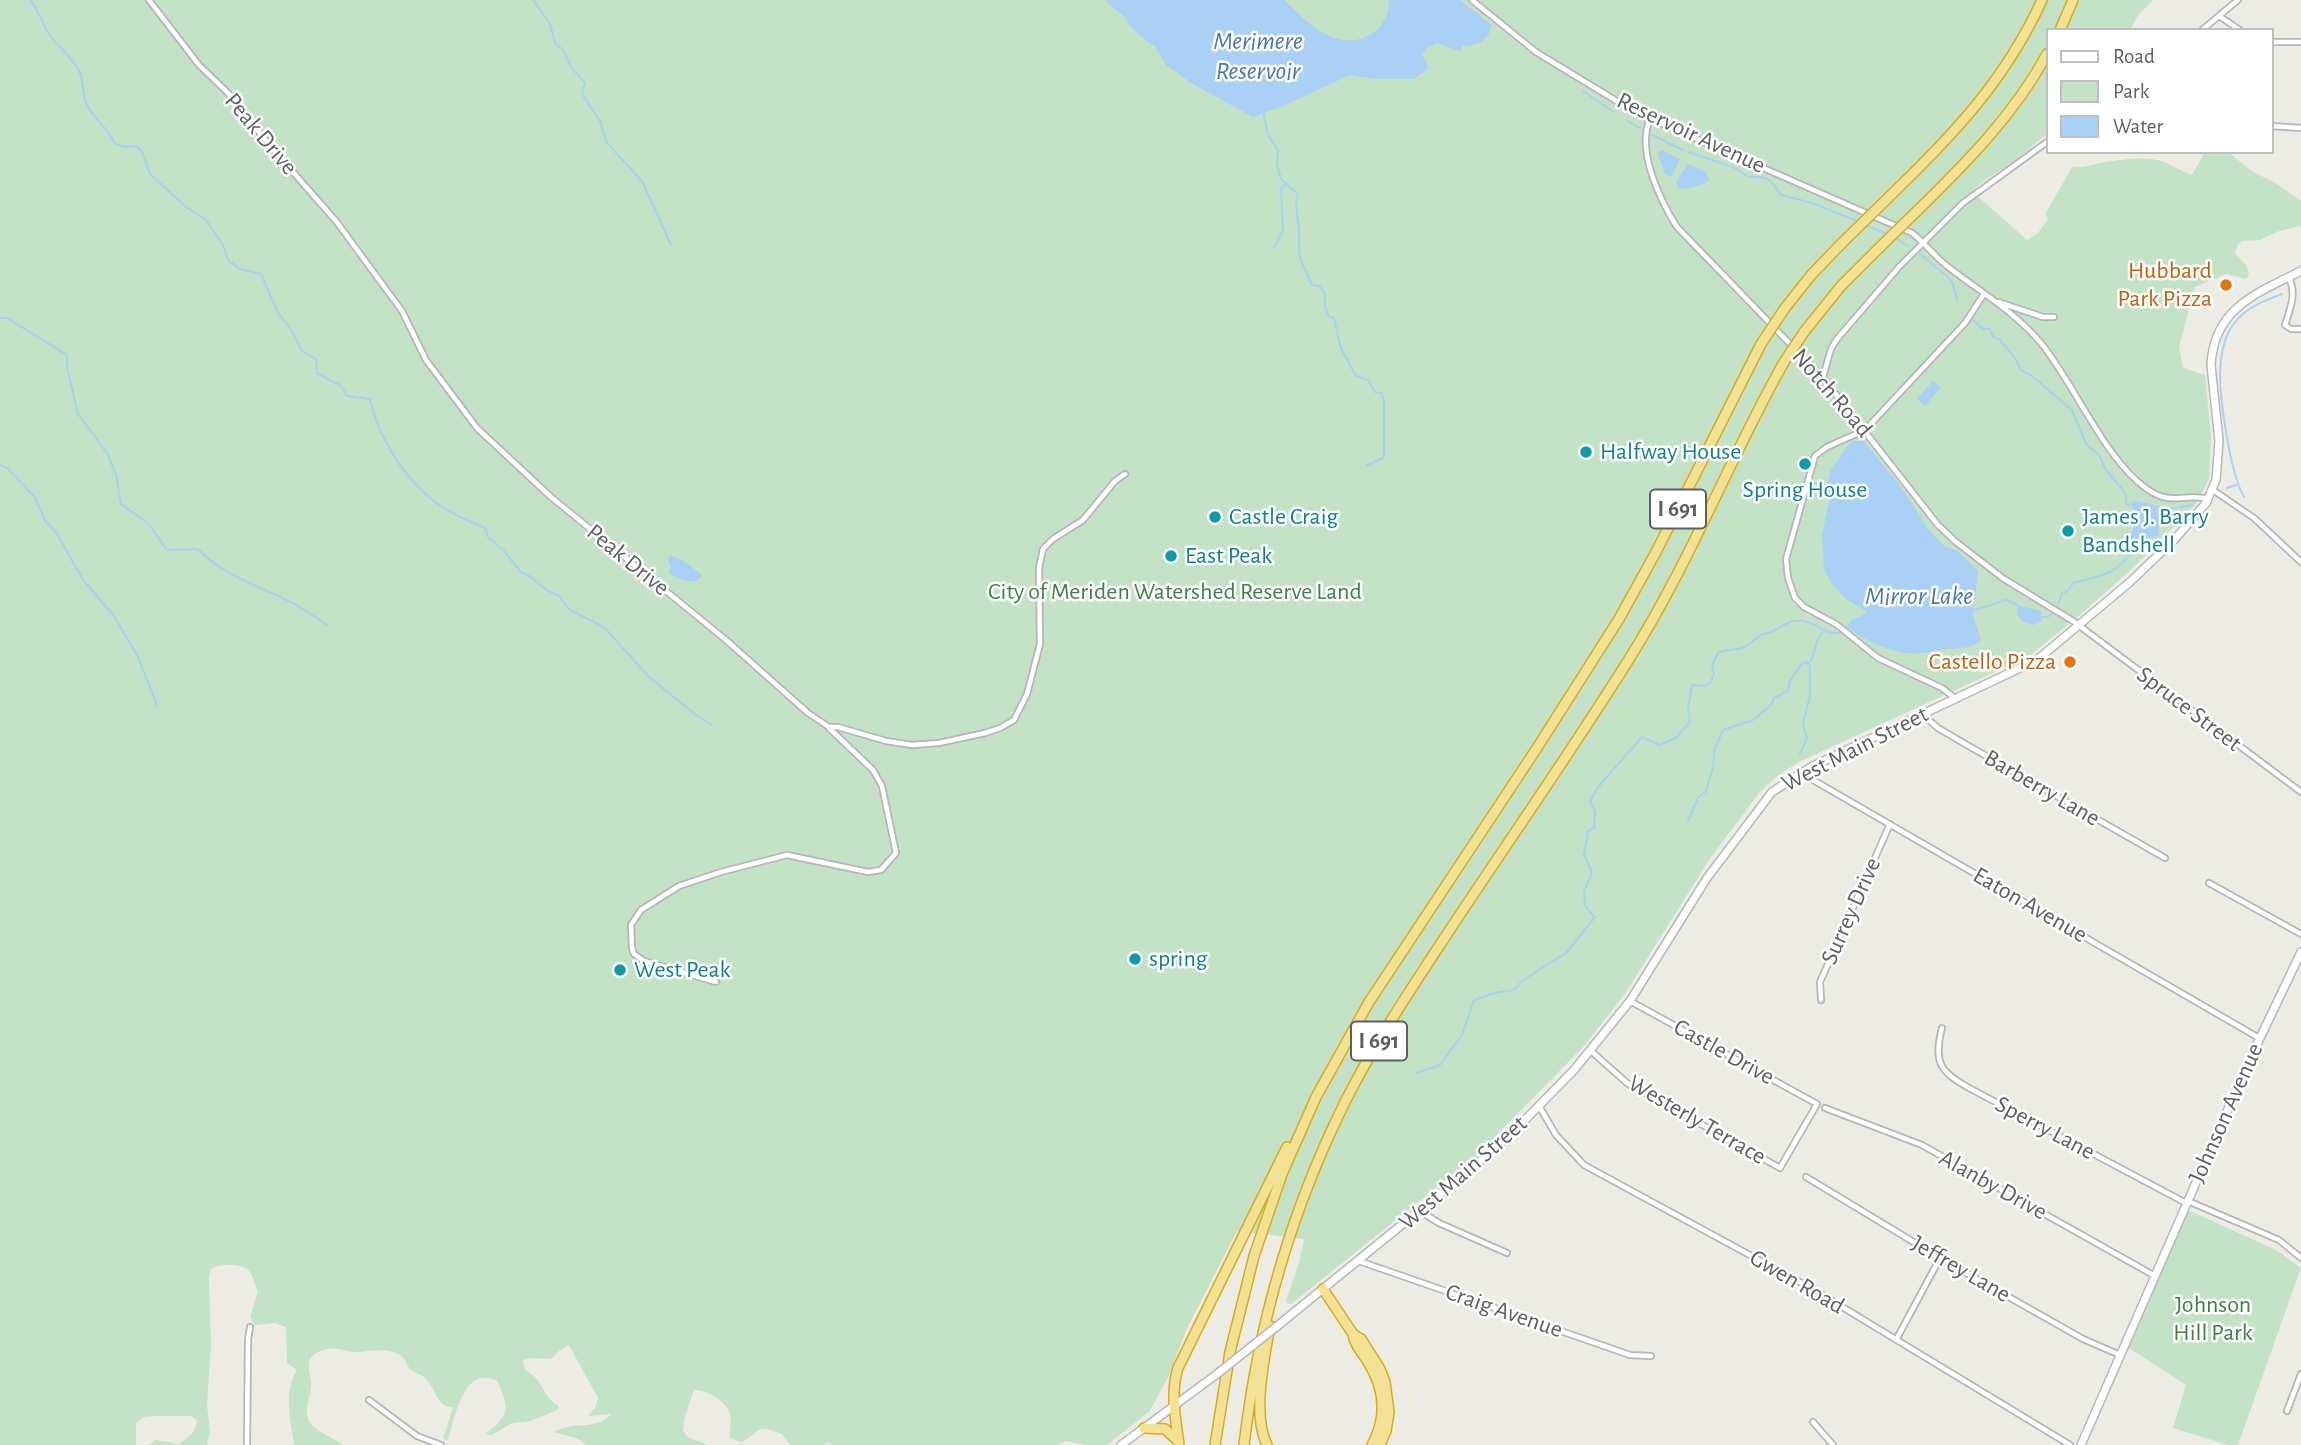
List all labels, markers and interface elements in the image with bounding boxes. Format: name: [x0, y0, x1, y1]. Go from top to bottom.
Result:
water label: Merimere Reservoir: [1213, 25, 1303, 86]
legend: [2046, 28, 2273, 154]
text: Road: [2113, 46, 2155, 67]
text: Park: [2113, 81, 2149, 102]
street label: Reservoir Avenue: [1612, 86, 1770, 180]
street label: Peak Drive: [218, 87, 304, 181]
text: Water: [2113, 116, 2163, 137]
place label: Hubbard Park Pizza: [2117, 257, 2212, 313]
marker: Hubbard Park Pizza: [2218, 277, 2234, 293]
street label: Notch Road: [1786, 343, 1878, 443]
place label: Halfway House: [1600, 438, 1741, 466]
marker: Halfway House: [1578, 444, 1594, 460]
marker: Spring House: [1797, 456, 1813, 472]
place label: Spring House: [1743, 476, 1867, 504]
road number: I 691: [1650, 489, 1706, 528]
place label: Castle Craig: [1229, 503, 1338, 531]
place label: James J. Barry Bandshell: [2082, 503, 2209, 559]
marker: Castle Craig: [1207, 509, 1223, 525]
street label: Peak Drive: [581, 518, 675, 602]
marker: James J. Barry Bandshell: [2060, 523, 2076, 539]
place label: East Peak: [1185, 542, 1272, 570]
marker: East Peak: [1163, 548, 1179, 564]
park label: City of Meriden Watershed Reserve Land: [988, 578, 1362, 606]
water label: Mirror Lake: [1865, 580, 1973, 612]
place label: Castello Pizza: [1928, 648, 2056, 676]
marker: Castello Pizza: [2062, 654, 2078, 670]
street label: Spruce Street: [2131, 660, 2247, 758]
street label: West Main Street: [1777, 700, 1933, 798]
street label: Barberry Lane: [1979, 743, 2105, 833]
street label: Surrey Drive: [1815, 853, 1887, 969]
street label: Eaton Avenue: [1968, 861, 2092, 949]
place label: spring: [1149, 945, 1207, 973]
marker: spring: [1127, 951, 1143, 967]
place label: West Peak: [634, 956, 731, 984]
marker: West Peak: [612, 962, 628, 978]
street label: Castle Drive: [1668, 1013, 1780, 1091]
road number: I 691: [1351, 1022, 1407, 1060]
street label: Johnson Avenue: [2182, 1039, 2270, 1187]
street label: Westerly Terrace: [1623, 1069, 1771, 1171]
street label: Sperry Lane: [1990, 1090, 2100, 1166]
street label: West Main Street: [1393, 1110, 1533, 1236]
street label: Alanby Drive: [1934, 1144, 2052, 1226]
street label: Jeffrey Lane: [1906, 1229, 2016, 1309]
street label: Gwen Road: [1744, 1243, 1850, 1321]
street label: Craig Avenue: [1442, 1278, 1566, 1344]
park label: Johnson Hill Park: [2173, 1291, 2253, 1347]

